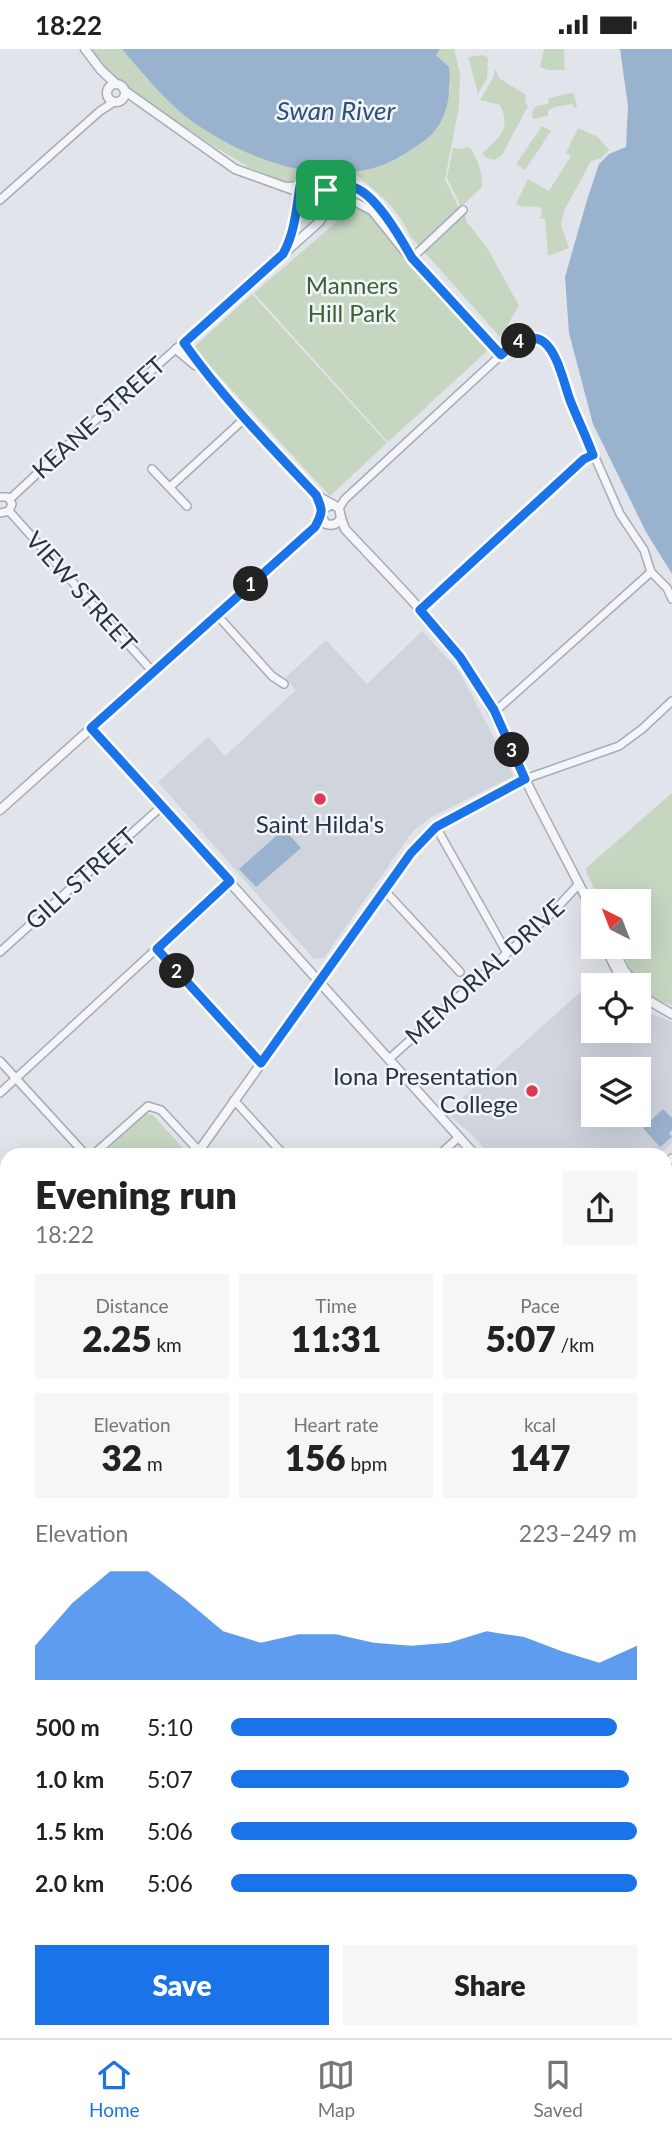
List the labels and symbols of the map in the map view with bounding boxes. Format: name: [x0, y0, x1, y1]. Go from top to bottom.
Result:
water label: Swan River: [277, 94, 397, 126]
pin: [296, 160, 356, 220]
park label: Manners Hill Park: [306, 270, 398, 327]
pin: 4: [502, 323, 536, 359]
street label: KEANE STREET: [26, 350, 170, 484]
street label: VIEW STREET: [21, 525, 144, 657]
pin: 1: [233, 567, 268, 601]
pin: 3: [494, 733, 530, 767]
marker: Saint Hilda's: [312, 791, 328, 807]
place label: Saint Hilda's: [256, 809, 384, 838]
street label: GILL STREET: [19, 821, 141, 935]
north arrow: [581, 889, 651, 959]
street label: MEMORIAL DRIVE: [399, 892, 569, 1050]
pin: 2: [160, 953, 194, 989]
place label: Iona Presentation College: [333, 1061, 518, 1118]
marker: Iona Presentation College: [524, 1083, 540, 1099]

